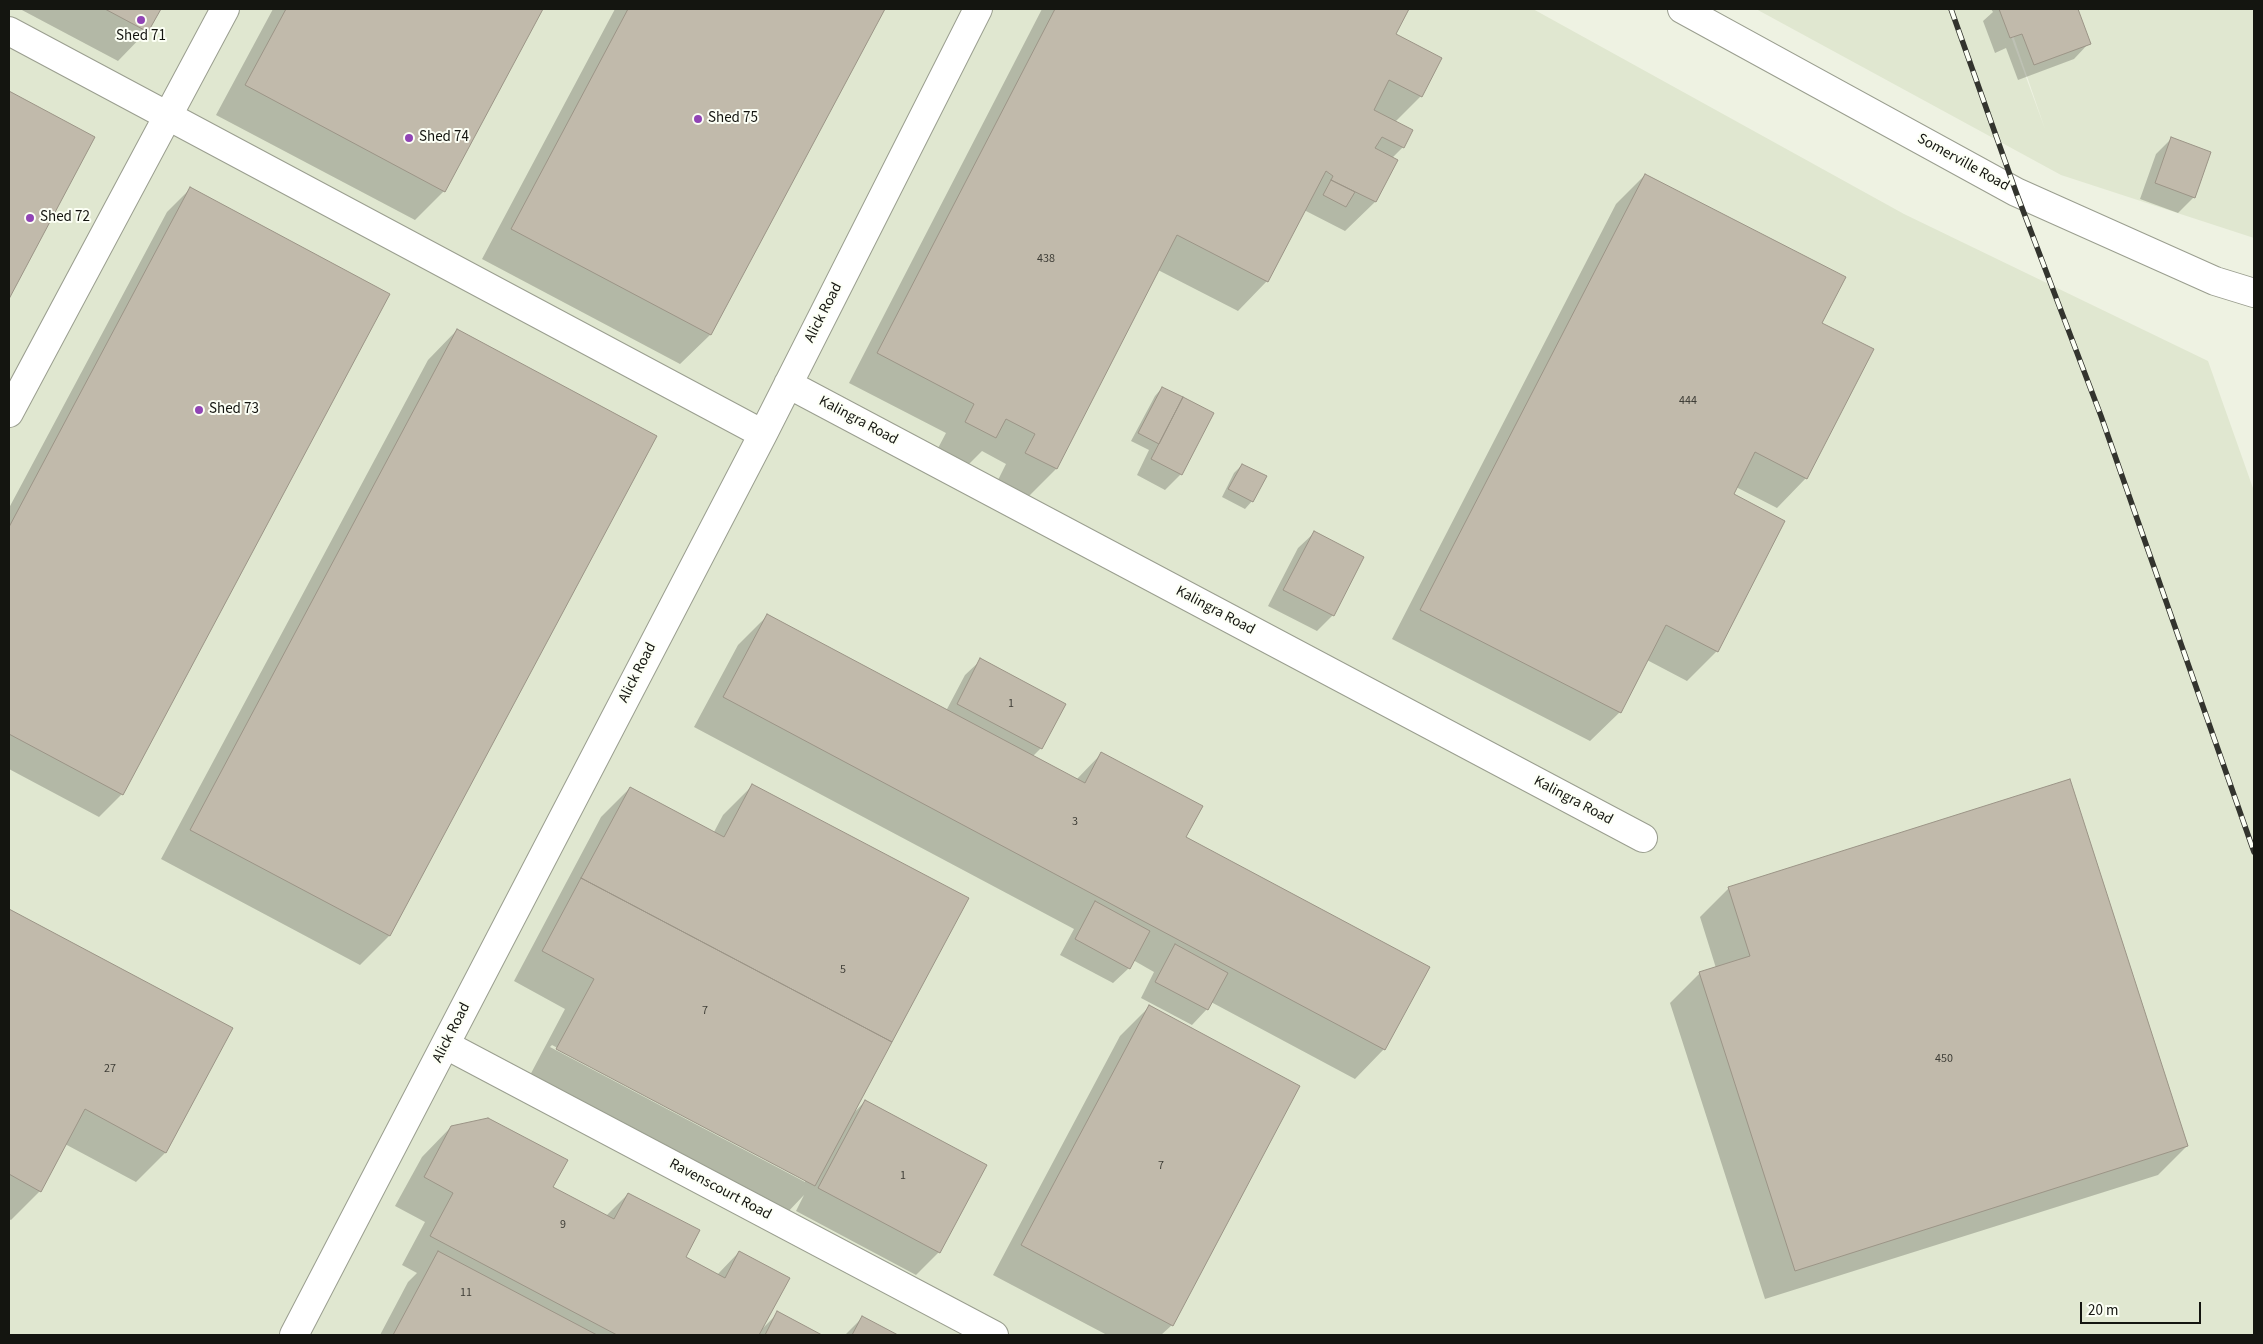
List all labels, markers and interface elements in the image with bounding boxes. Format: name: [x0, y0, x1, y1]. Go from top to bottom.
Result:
marker: Shed 71: [135, 14, 147, 26]
place label: Shed 71: [116, 28, 166, 46]
place label: Shed 75: [708, 110, 758, 128]
marker: Shed 75: [692, 113, 704, 125]
place label: Shed 74: [419, 129, 469, 147]
street label: Somerville Road: [1914, 130, 2012, 196]
marker: Shed 74: [403, 132, 415, 144]
place label: Shed 72: [40, 209, 90, 227]
marker: Shed 72: [24, 212, 36, 224]
house number: 438: [1037, 252, 1055, 266]
street label: Alick Road: [801, 280, 847, 346]
street label: Kalingra Road: [815, 393, 901, 449]
house number: 444: [1679, 394, 1697, 408]
place label: Shed 73: [209, 401, 259, 419]
marker: Shed 73: [193, 404, 205, 416]
street label: Kalingra Road: [1172, 583, 1258, 639]
street label: Alick Road: [615, 640, 661, 706]
house number: 1: [1008, 697, 1014, 711]
street label: Kalingra Road: [1530, 773, 1616, 829]
house number: 3: [1072, 815, 1078, 829]
house number: 5: [840, 963, 846, 977]
street label: Alick Road: [429, 1000, 475, 1066]
house number: 7: [702, 1004, 708, 1018]
house number: 450: [1935, 1052, 1953, 1066]
house number: 27: [104, 1062, 116, 1076]
street label: Ravenscourt Road: [666, 1155, 774, 1225]
house number: 7: [1158, 1159, 1164, 1173]
house number: 1: [900, 1169, 906, 1183]
house number: 9: [560, 1218, 566, 1232]
house number: 11: [460, 1286, 472, 1300]
scale bar: [2083, 1292, 2204, 1324]
text: 20 m: [2088, 1300, 2118, 1321]

